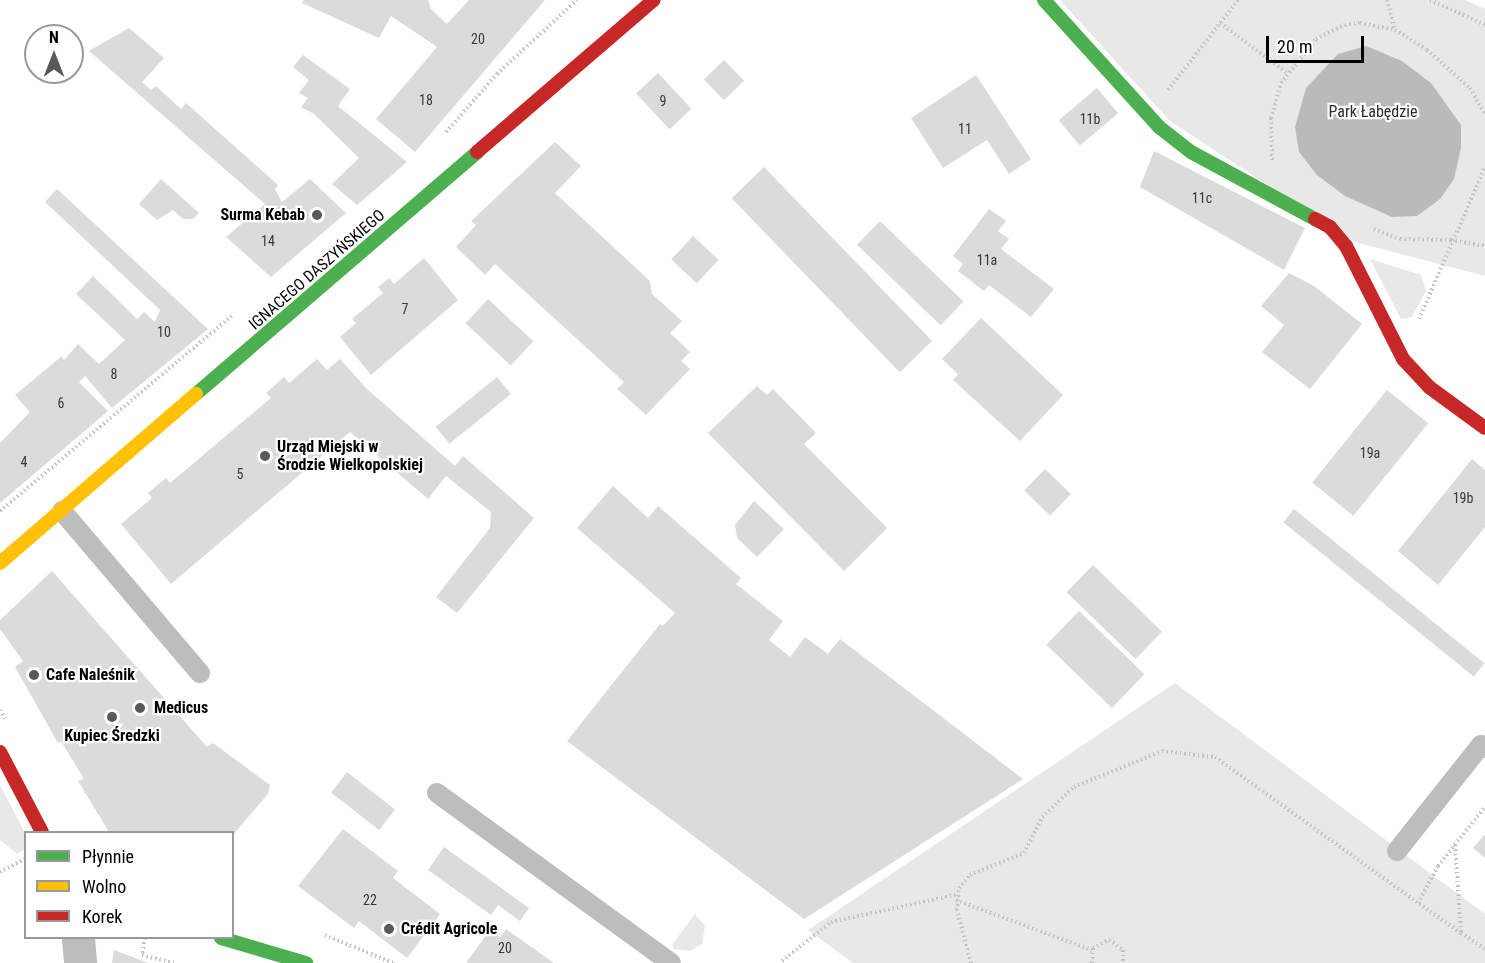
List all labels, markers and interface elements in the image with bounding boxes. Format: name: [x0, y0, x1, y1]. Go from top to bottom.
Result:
north arrow: [24, 24, 84, 84]
scale bar: [1269, 24, 1366, 62]
text: N: [49, 28, 59, 47]
house number: 20: [471, 31, 485, 47]
text: 20 m: [1277, 36, 1312, 57]
house number: 18: [419, 92, 433, 108]
house number: 9: [660, 93, 666, 109]
park label: Park Łabędzie: [1328, 102, 1418, 122]
house number: 11b: [1080, 111, 1100, 127]
house number: 11: [958, 121, 972, 137]
house number: 11c: [1192, 190, 1212, 206]
place label: Surma Kebab: [220, 205, 305, 225]
street label: IGNACEGO DASZYŃSKIEGO: [245, 206, 389, 334]
marker: Surma Kebab: [310, 208, 324, 222]
house number: 14: [261, 233, 275, 249]
house number: 11a: [977, 252, 997, 268]
house number: 7: [402, 301, 408, 317]
house number: 10: [157, 324, 171, 340]
house number: 8: [111, 366, 117, 382]
house number: 6: [58, 395, 64, 411]
place label: Urząd Miejski w Środzie Wielkopolskiej: [277, 437, 423, 475]
house number: 19a: [1360, 445, 1380, 461]
marker: Urząd Miejski w Środzie Wielkopolskiej: [258, 449, 272, 463]
house number: 4: [21, 454, 27, 470]
house number: 5: [237, 466, 243, 482]
house number: 19b: [1453, 490, 1473, 506]
place label: Cafe Naleśnik: [46, 665, 135, 685]
marker: Cafe Naleśnik: [27, 668, 41, 682]
place label: Medicus: [154, 698, 208, 718]
marker: Medicus: [131, 699, 149, 717]
marker: Kupiec Średzki: [105, 710, 119, 724]
place label: Kupiec Średzki: [64, 726, 160, 746]
legend: [24, 831, 234, 939]
text: Płynnie: [82, 846, 134, 867]
text: Wolno: [82, 876, 126, 897]
house number: 22: [363, 892, 377, 908]
text: Korek: [82, 906, 122, 927]
place label: Crédit Agricole: [401, 919, 497, 939]
marker: Crédit Agricole: [382, 922, 396, 936]
house number: 20: [498, 940, 512, 956]

